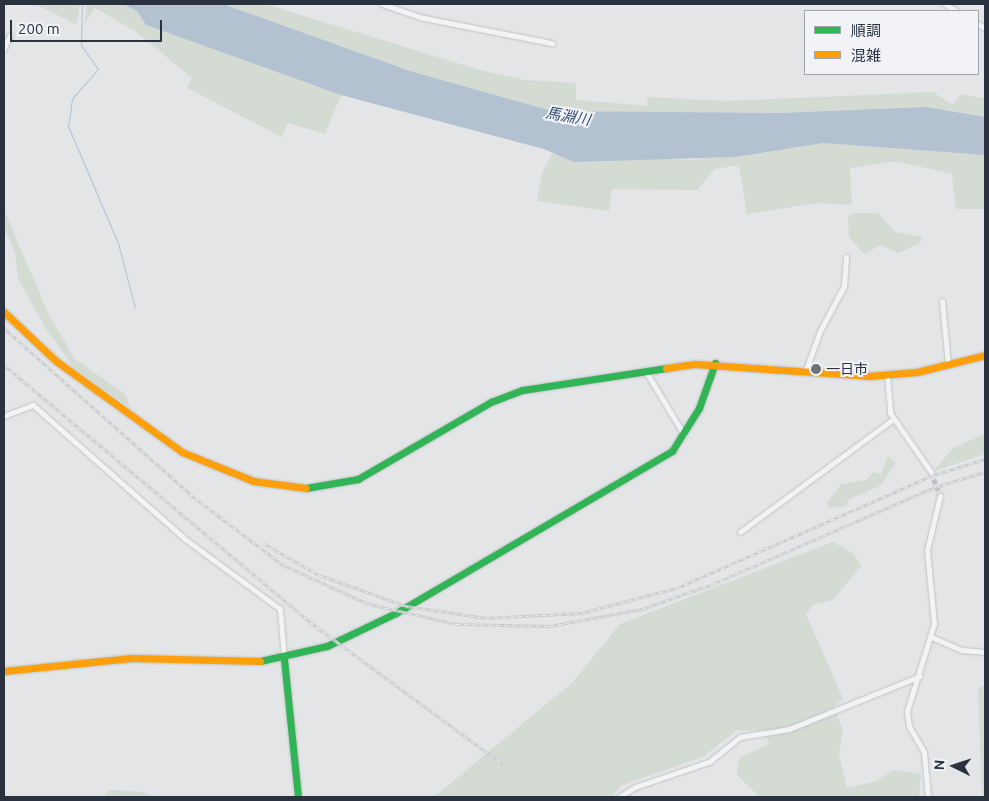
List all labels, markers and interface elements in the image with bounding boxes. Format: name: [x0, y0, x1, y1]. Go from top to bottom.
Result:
scale bar: [12, 10, 165, 42]
legend: [804, 10, 979, 75]
text: 200 m: [18, 20, 60, 37]
text: 順調: [851, 22, 881, 39]
text: 混雑: [851, 47, 881, 64]
water label: 馬淵川: [544, 103, 592, 129]
place label: 一日市: [826, 361, 868, 377]
marker: 一日市: [810, 363, 822, 375]
north arrow: [929, 741, 979, 791]
text: N: [931, 759, 947, 771]

